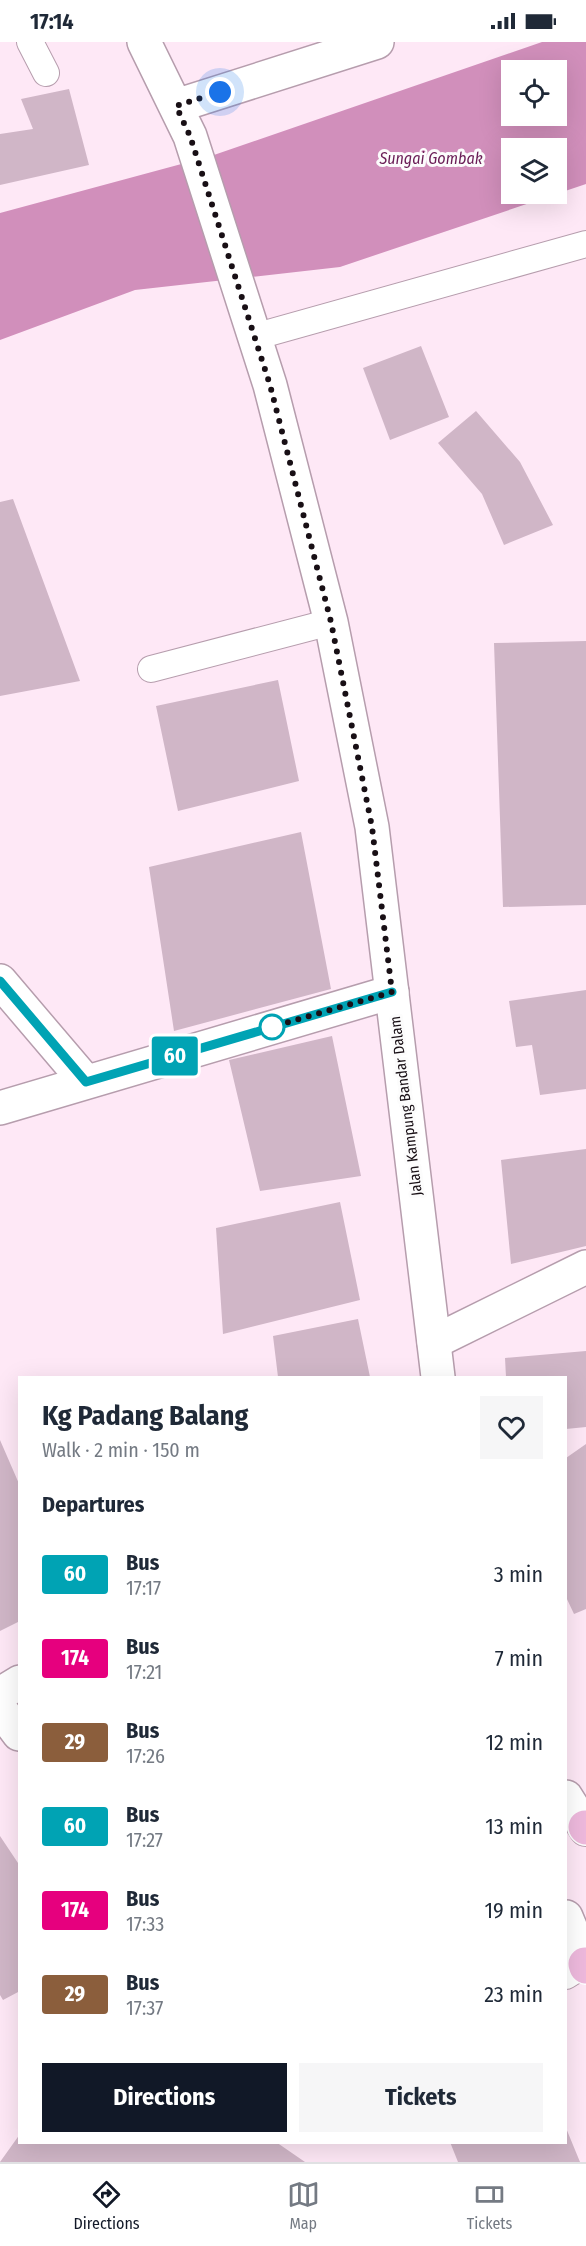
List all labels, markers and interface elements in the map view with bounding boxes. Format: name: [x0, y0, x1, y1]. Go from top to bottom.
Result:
text: 17:14: [30, 8, 74, 35]
map controls: [501, 60, 567, 204]
button: locate: [501, 60, 567, 126]
your location: [205, 77, 235, 107]
button: layers: [501, 138, 567, 204]
water label: Sungai Gombak: [378, 149, 483, 168]
unlabelled marker: [259, 1014, 285, 1040]
street label: Jalan Kampung Bandar Dalam: [386, 1015, 426, 1197]
line badge: 60: [148, 1036, 202, 1076]
text: 60: [164, 1043, 186, 1069]
button: heart: [480, 1396, 543, 1459]
text: Kg Padang Balang: [42, 1399, 248, 1432]
text: Walk · 2 min · 150 m: [42, 1438, 200, 1462]
text: Departures: [42, 1491, 144, 1518]
text: Bus: [126, 1549, 159, 1576]
text: 60: [64, 1561, 86, 1587]
text: 3 min: [494, 1561, 543, 1588]
text: 17:17: [126, 1576, 161, 1600]
text: Bus: [126, 1633, 159, 1660]
text: 174: [61, 1645, 89, 1671]
text: 7 min: [495, 1645, 543, 1672]
text: 17:21: [126, 1660, 162, 1684]
text: Bus: [126, 1717, 159, 1744]
text: 29: [65, 1729, 85, 1755]
text: 12 min: [485, 1729, 543, 1756]
text: 17:26: [126, 1744, 165, 1768]
text: Bus: [126, 1801, 159, 1828]
text: 60: [64, 1813, 86, 1839]
text: 13 min: [485, 1813, 543, 1840]
text: 17:27: [126, 1828, 163, 1852]
text: Bus: [126, 1885, 159, 1912]
text: 174: [61, 1897, 89, 1923]
text: 19 min: [485, 1897, 543, 1924]
text: 17:33: [126, 1912, 164, 1936]
text: Bus: [126, 1969, 159, 1996]
text: 29: [65, 1981, 85, 2007]
text: 23 min: [484, 1981, 543, 2008]
text: 17:37: [126, 1996, 163, 2020]
button: Directions: [42, 2063, 287, 2132]
button: Tickets: [299, 2063, 543, 2132]
tab: Directions: [74, 2178, 140, 2233]
tab: Map: [287, 2178, 320, 2233]
tab: Tickets: [467, 2178, 512, 2233]

